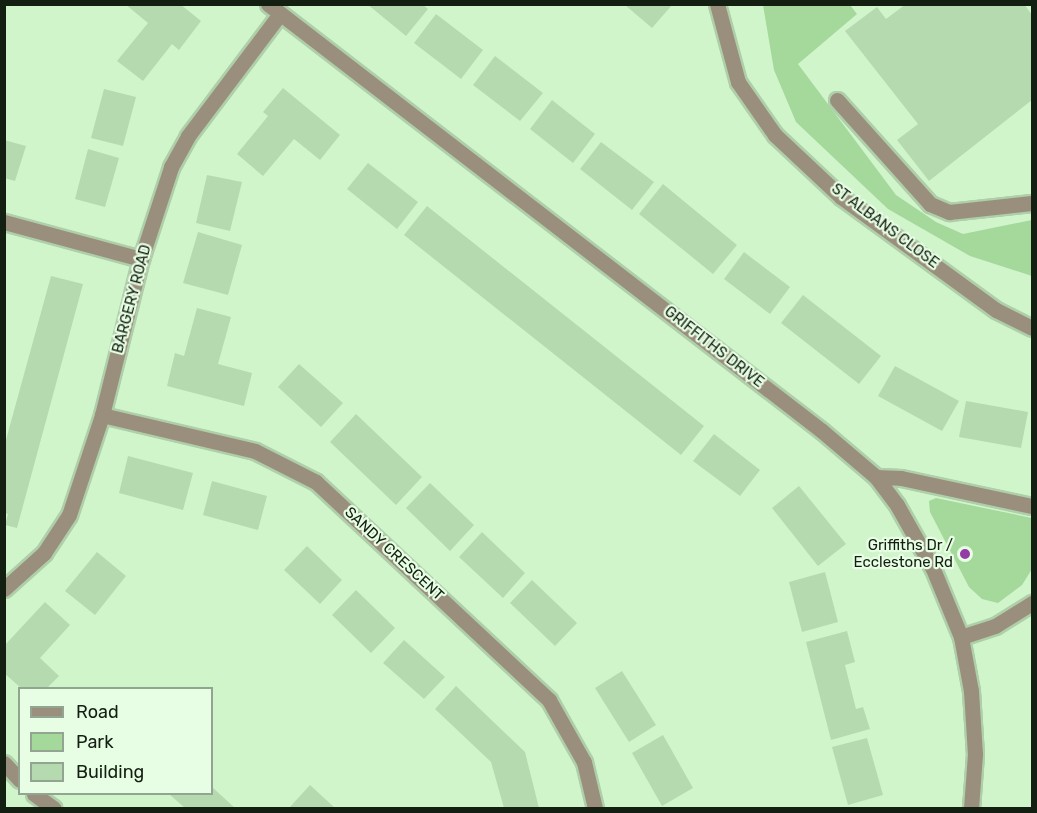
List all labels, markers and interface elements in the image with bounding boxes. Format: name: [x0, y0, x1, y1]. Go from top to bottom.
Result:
street label: ST ALBANS CLOSE: [828, 180, 942, 272]
street label: BARGERY ROAD: [109, 243, 155, 355]
street label: GRIFFITHS DRIVE: [661, 303, 767, 391]
street label: SANDY CRESCENT: [341, 503, 447, 605]
place label: Griffiths Dr / Ecclestone Rd: [853, 536, 953, 571]
marker: Griffiths Dr / Ecclestone Rd: [958, 547, 972, 561]
legend: [18, 687, 213, 795]
text: Road: [76, 701, 119, 723]
text: Park: [76, 731, 113, 753]
text: Building: [76, 761, 144, 783]

